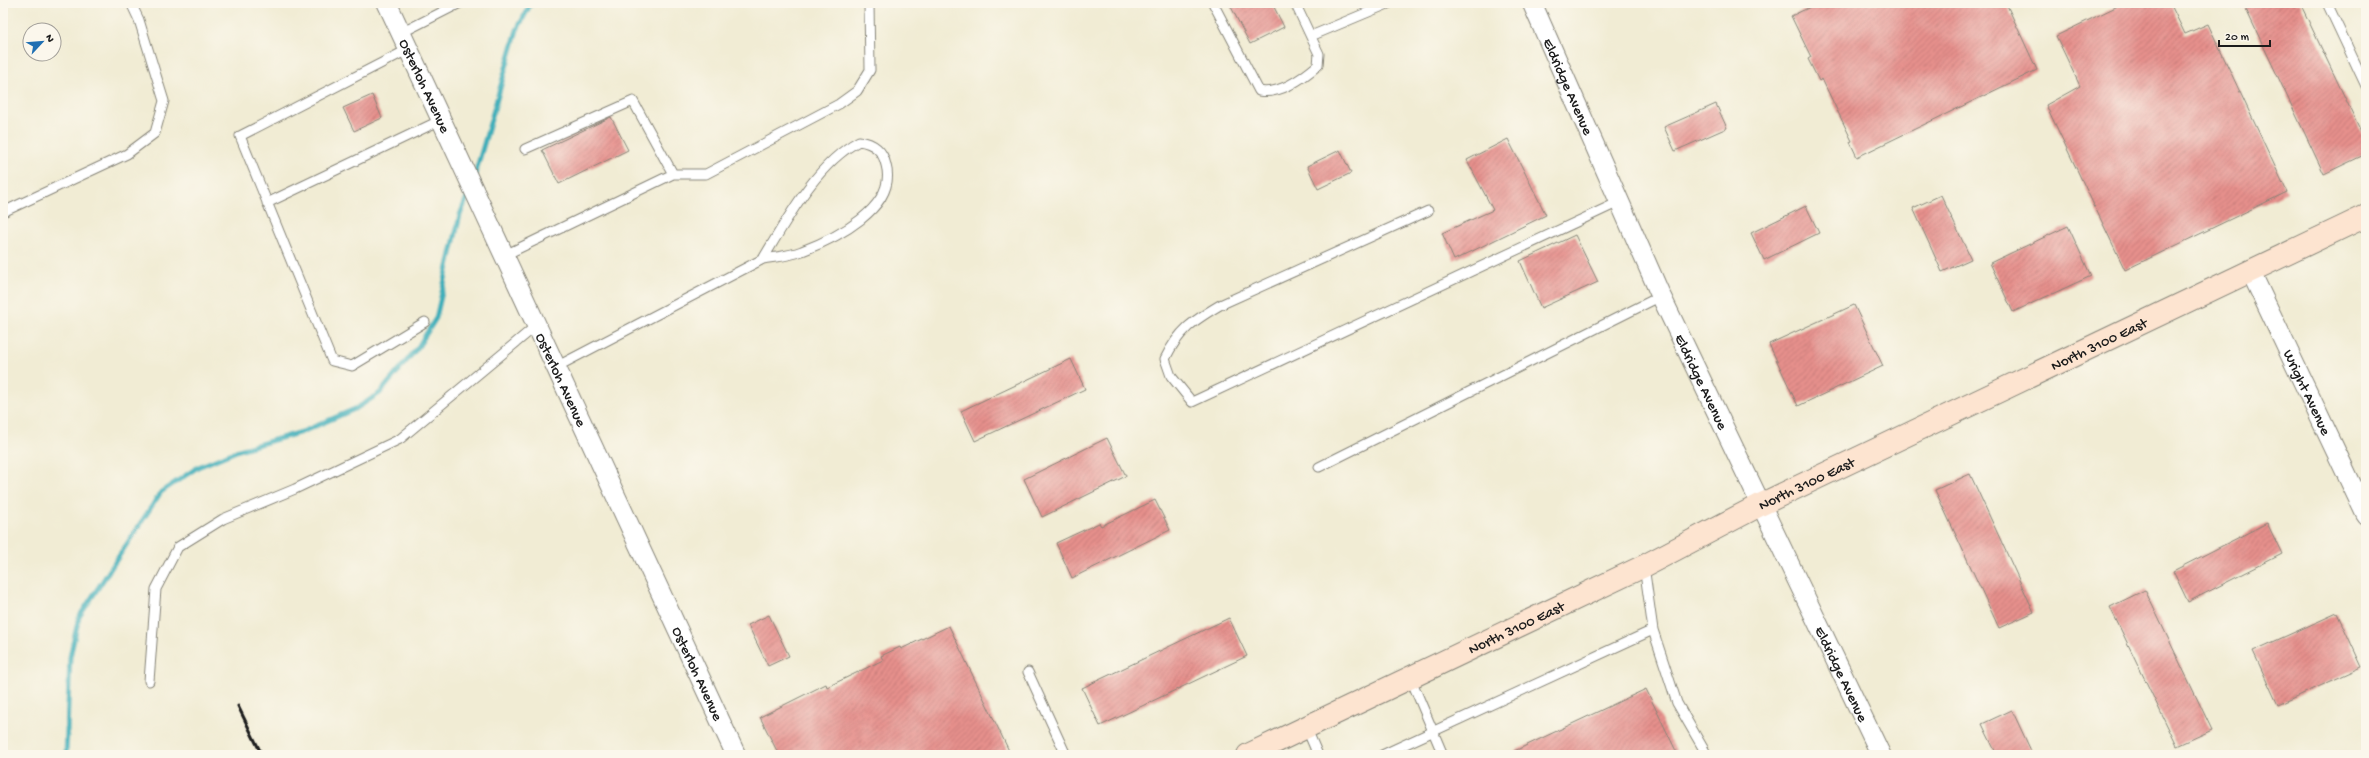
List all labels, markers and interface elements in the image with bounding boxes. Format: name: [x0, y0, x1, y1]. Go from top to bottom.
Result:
north arrow: [22, 22, 62, 62]
scale bar: [2219, 22, 2270, 48]
text: 20 m: [2225, 31, 2250, 45]
text: N: [42, 33, 56, 44]
street label: Osterloh Avenue: [394, 36, 453, 137]
street label: Eldridge Avenue: [1538, 36, 1596, 138]
street label: North 3100 East: [2048, 314, 2152, 376]
street label: Osterloh Avenue: [530, 330, 590, 430]
street label: Eldridge Avenue: [1670, 332, 1731, 433]
street label: Wright Avenue: [2278, 347, 2334, 439]
street label: North 3100 East: [1756, 453, 1860, 515]
street label: North 3100 East: [1466, 597, 1570, 660]
street label: Osterloh Avenue: [667, 624, 726, 724]
street label: Eldridge Avenue: [1810, 624, 1871, 726]

